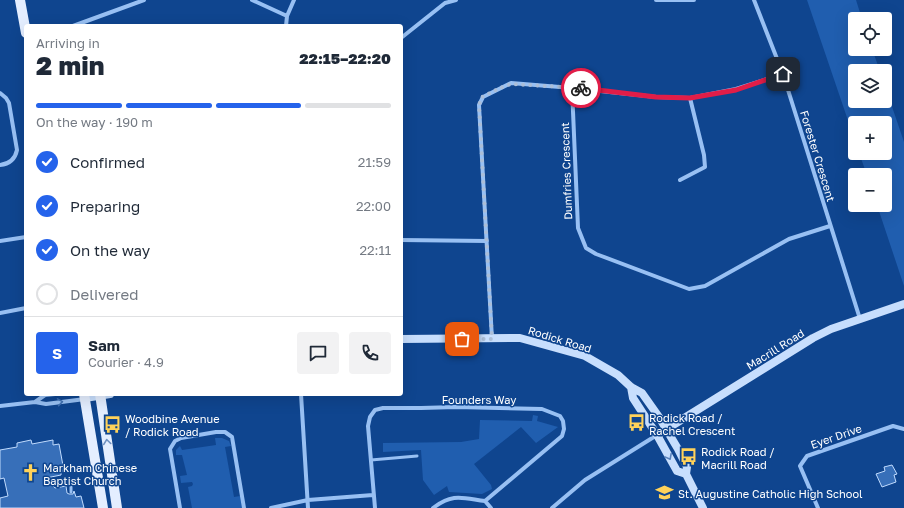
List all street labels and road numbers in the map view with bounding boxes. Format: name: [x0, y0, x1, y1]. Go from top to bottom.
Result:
street label: Forester Crescent: [798, 109, 838, 203]
street label: Dumfries Crescent: [558, 122, 574, 220]
street label: Rodick Road: [527, 323, 593, 355]
street label: Macrill Road: [744, 326, 806, 372]
street label: Founders Way: [442, 393, 516, 406]
street label: Eyer Drive: [809, 421, 863, 451]

